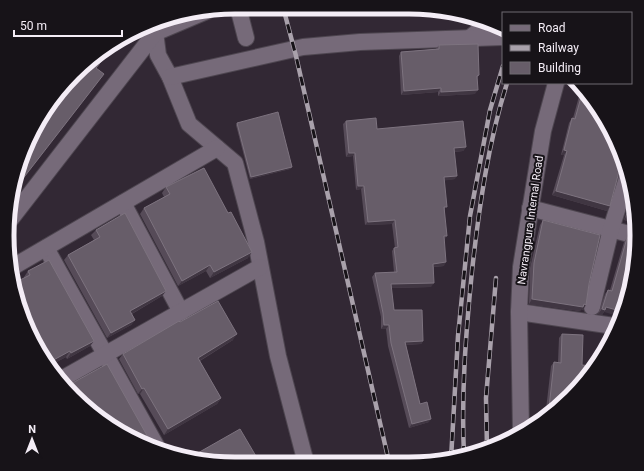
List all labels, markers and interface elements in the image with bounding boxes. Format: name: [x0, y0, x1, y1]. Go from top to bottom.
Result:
scale bar: [14, 12, 122, 38]
legend: [502, 12, 632, 84]
text: 50 m: [20, 19, 47, 33]
text: Road: [538, 21, 566, 35]
text: Railway: [538, 41, 579, 55]
text: Building: [538, 61, 581, 75]
street label: Navrangpura Internal Road: [515, 155, 546, 285]
north arrow: [12, 419, 52, 459]
text: N: [28, 423, 36, 436]

